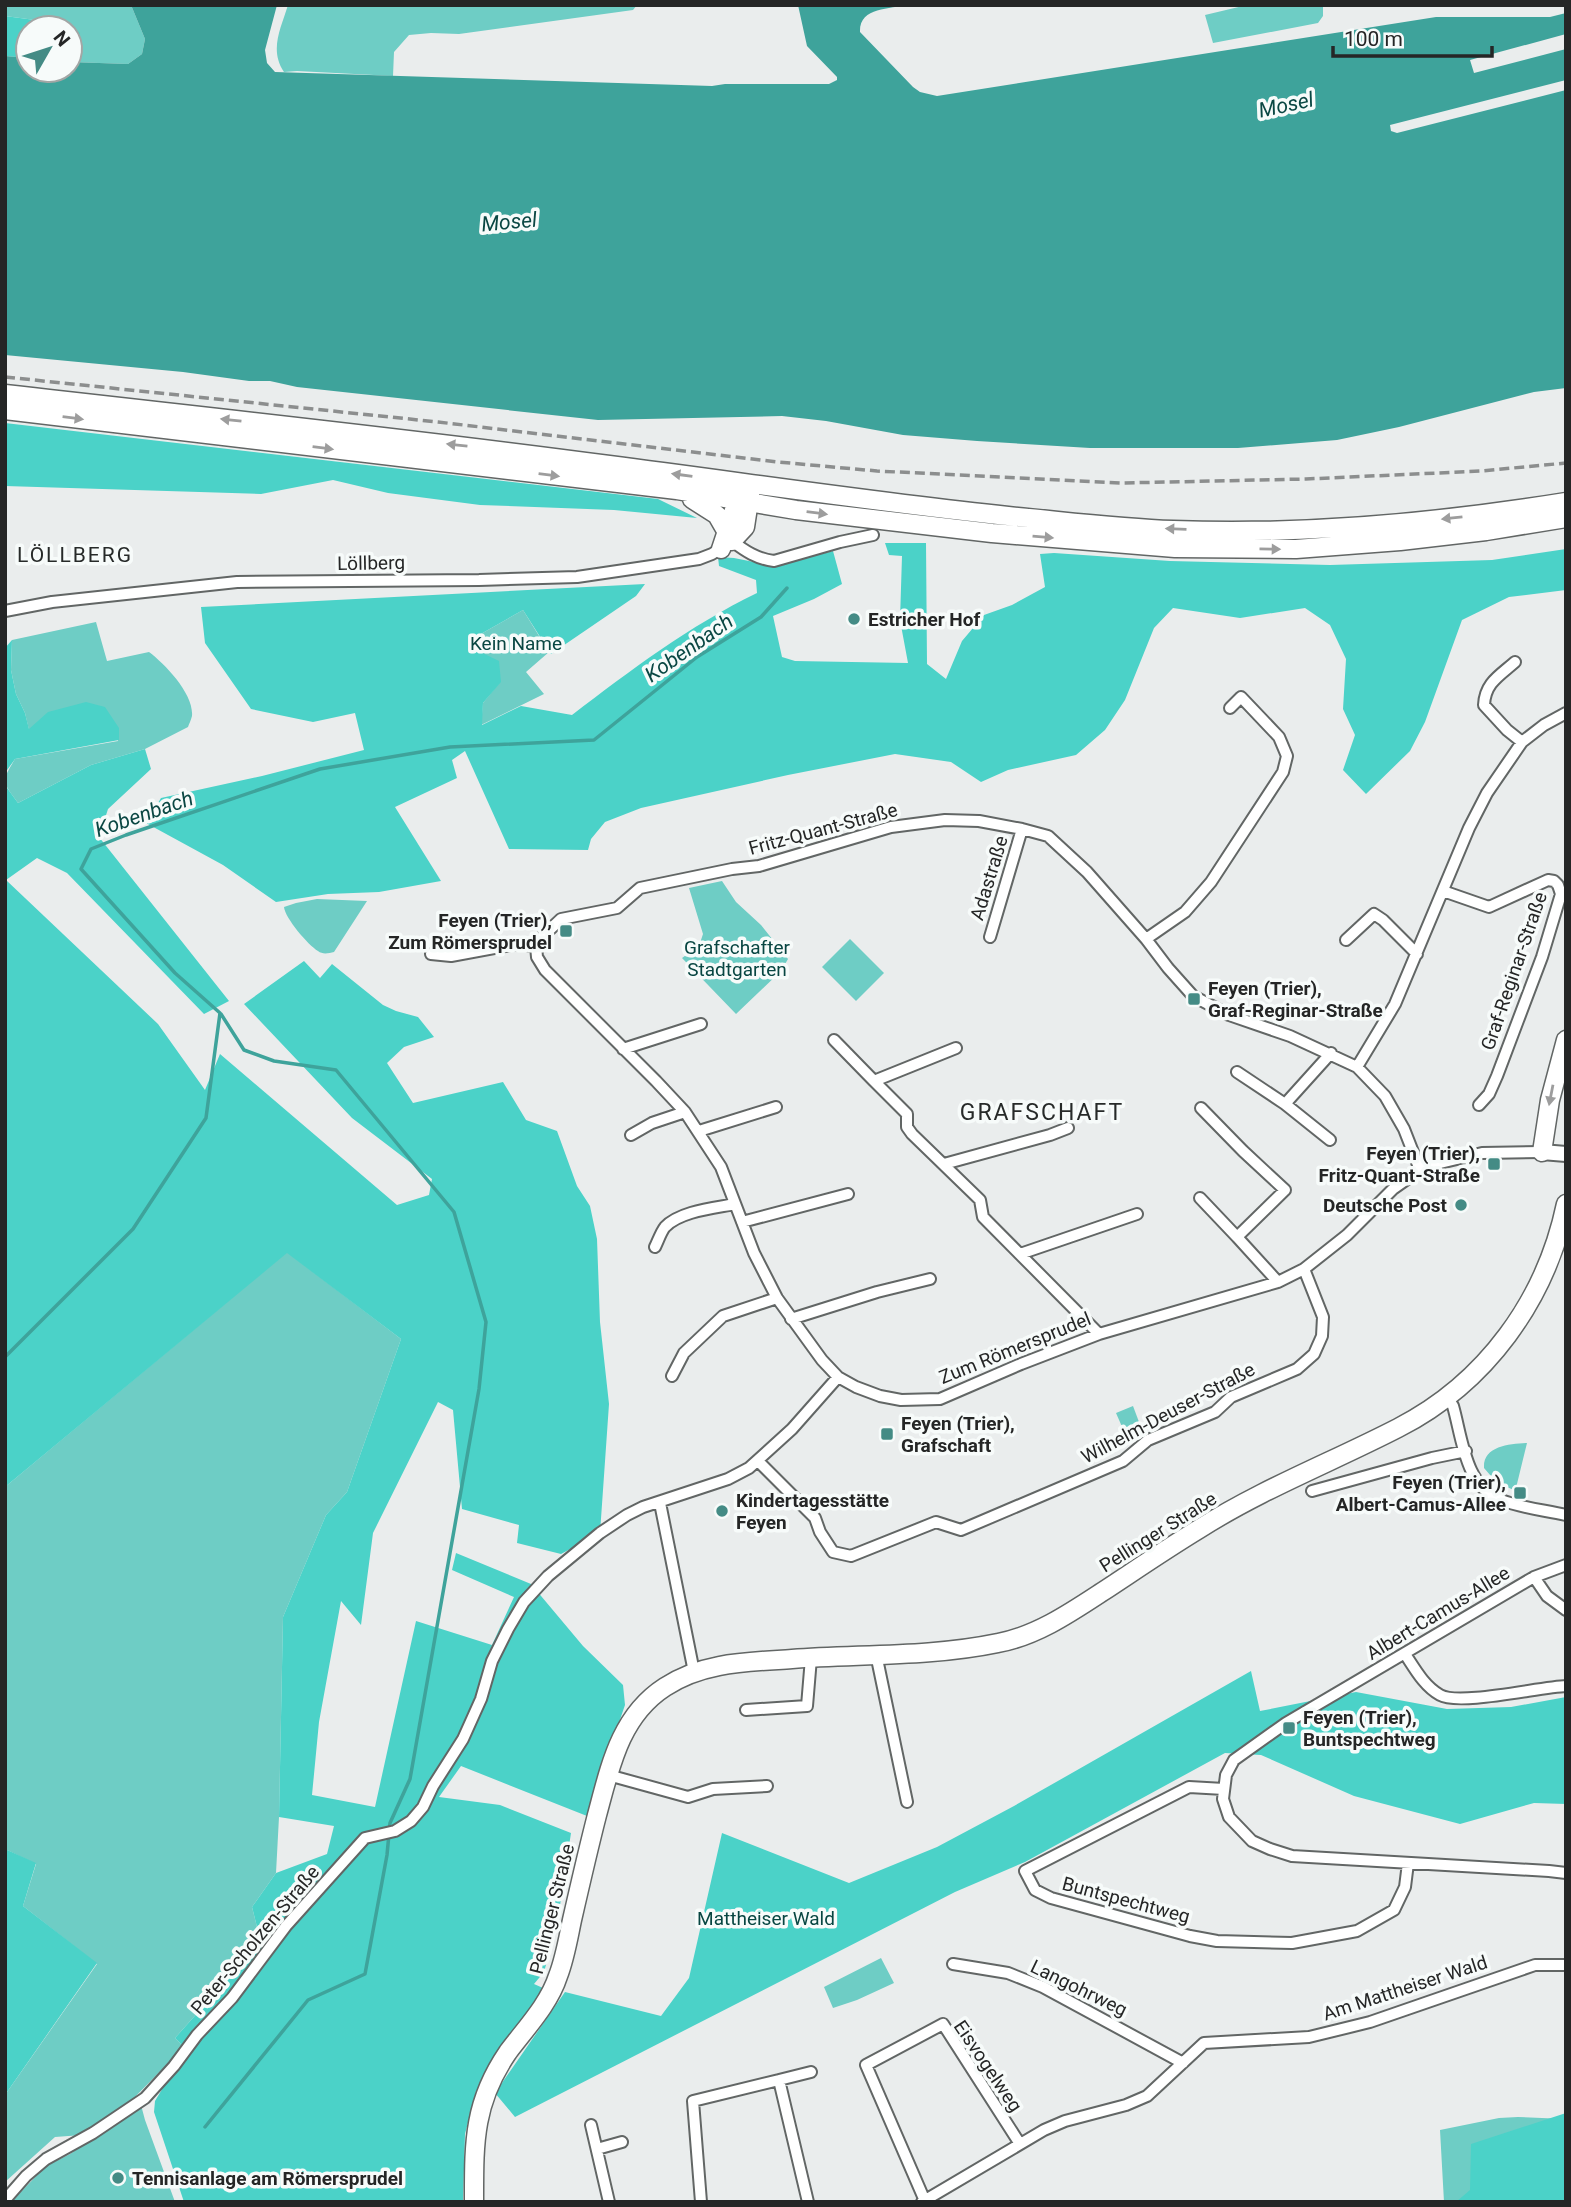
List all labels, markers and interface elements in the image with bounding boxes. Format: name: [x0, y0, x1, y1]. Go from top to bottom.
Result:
north arrow: [14, 14, 84, 84]
scale bar: [1333, 14, 1492, 58]
text: N: [49, 26, 75, 51]
text: 100 m: [1344, 27, 1403, 51]
water label: Mosel: [1256, 87, 1317, 123]
water label: Mosel: [480, 208, 539, 236]
one-way arrow: [62, 413, 84, 424]
one-way arrow: [220, 414, 242, 425]
one-way arrow: [446, 440, 468, 451]
one-way arrow: [312, 443, 334, 454]
one-way arrow: [671, 469, 693, 480]
one-way arrow: [538, 470, 560, 481]
one-way arrow: [806, 507, 828, 518]
one-way arrow: [1441, 513, 1463, 524]
one-way arrow: [1165, 524, 1187, 535]
one-way arrow: [1032, 532, 1054, 543]
district label: LÖLLBERG: [17, 543, 133, 567]
one-way arrow: [1259, 543, 1281, 555]
street label: Löllberg: [337, 551, 405, 575]
place label: Estricher Hof: [868, 608, 980, 631]
water label: Kobenbach: [640, 609, 738, 687]
marker: Estricher Hof: [846, 611, 862, 627]
park label: Kein Name: [470, 632, 562, 655]
water label: Kobenbach: [92, 786, 196, 842]
street label: Fritz-Quant-Straße: [746, 798, 900, 860]
street label: Adastraße: [965, 833, 1013, 923]
street label: Graf-Reginar-Straße: [1476, 889, 1552, 1053]
place label: Feyen (Trier), Zum Römersprudel: [388, 909, 552, 954]
marker: Feyen (Trier), Zum Römersprudel: [558, 923, 574, 939]
park label: Grafschafter Stadtgarten: [684, 936, 790, 981]
place label: Feyen (Trier), Graf-Reginar-Straße: [1208, 977, 1383, 1022]
marker: Feyen (Trier), Graf-Reginar-Straße: [1186, 991, 1202, 1007]
one-way arrow: [1545, 1084, 1556, 1106]
district label: GRAFSCHAFT: [960, 1099, 1124, 1126]
place label: Feyen (Trier), Fritz-Quant-Straße: [1319, 1142, 1480, 1187]
marker: Feyen (Trier), Fritz-Quant-Straße: [1486, 1156, 1502, 1172]
place label: Deutsche Post: [1323, 1194, 1448, 1217]
marker: Deutsche Post: [1453, 1197, 1469, 1213]
street label: Zum Römersprudel: [936, 1307, 1094, 1389]
street label: Wilhelm-Deuser-Straße: [1077, 1358, 1259, 1468]
place label: Feyen (Trier), Grafschaft: [901, 1412, 1015, 1457]
marker: Feyen (Trier), Grafschaft: [879, 1426, 895, 1442]
place label: Feyen (Trier), Albert-Camus-Allee: [1336, 1471, 1506, 1516]
marker: Feyen (Trier), Albert-Camus-Allee: [1512, 1485, 1528, 1501]
street label: Pellinger Straße: [1095, 1487, 1221, 1577]
place label: Kindertagesstätte Feyen: [736, 1489, 889, 1534]
marker: Kindertagesstätte Feyen: [714, 1503, 730, 1519]
street label: Albert-Camus-Allee: [1362, 1561, 1514, 1665]
place label: Feyen (Trier), Buntspechtweg: [1303, 1706, 1436, 1751]
marker: Feyen (Trier), Buntspechtweg: [1281, 1720, 1297, 1736]
street label: Pellinger Straße: [525, 1841, 579, 1977]
street label: Peter-Scholzen-Straße: [186, 1861, 324, 2019]
street label: Buntspechtweg: [1060, 1872, 1192, 1928]
park label: Mattheiser Wald: [697, 1907, 835, 1930]
street label: Am Mattheiser Wald: [1320, 1951, 1490, 2025]
street label: Langohrweg: [1027, 1955, 1131, 2021]
street label: Eisvogelweg: [949, 2016, 1027, 2116]
place label: Tennisanlage am Römersprudel: [132, 2167, 403, 2190]
marker: Tennisanlage am Römersprudel: [110, 2170, 126, 2186]

